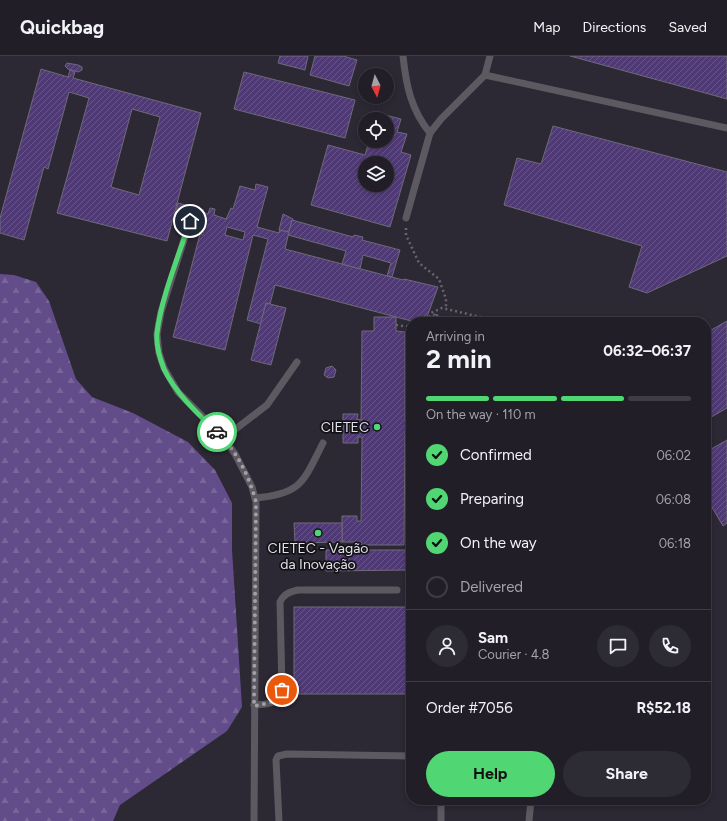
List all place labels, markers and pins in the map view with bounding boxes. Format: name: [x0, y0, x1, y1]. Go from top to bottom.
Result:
pin: [173, 204, 207, 238]
place label: CIETEC: [321, 419, 369, 436]
marker: CIETEC: [372, 422, 382, 432]
marker: CIETEC - Vagão da Inovação: [313, 528, 323, 538]
place label: CIETEC - Vagão da Inovação: [268, 540, 368, 573]
pin: [265, 673, 299, 707]

